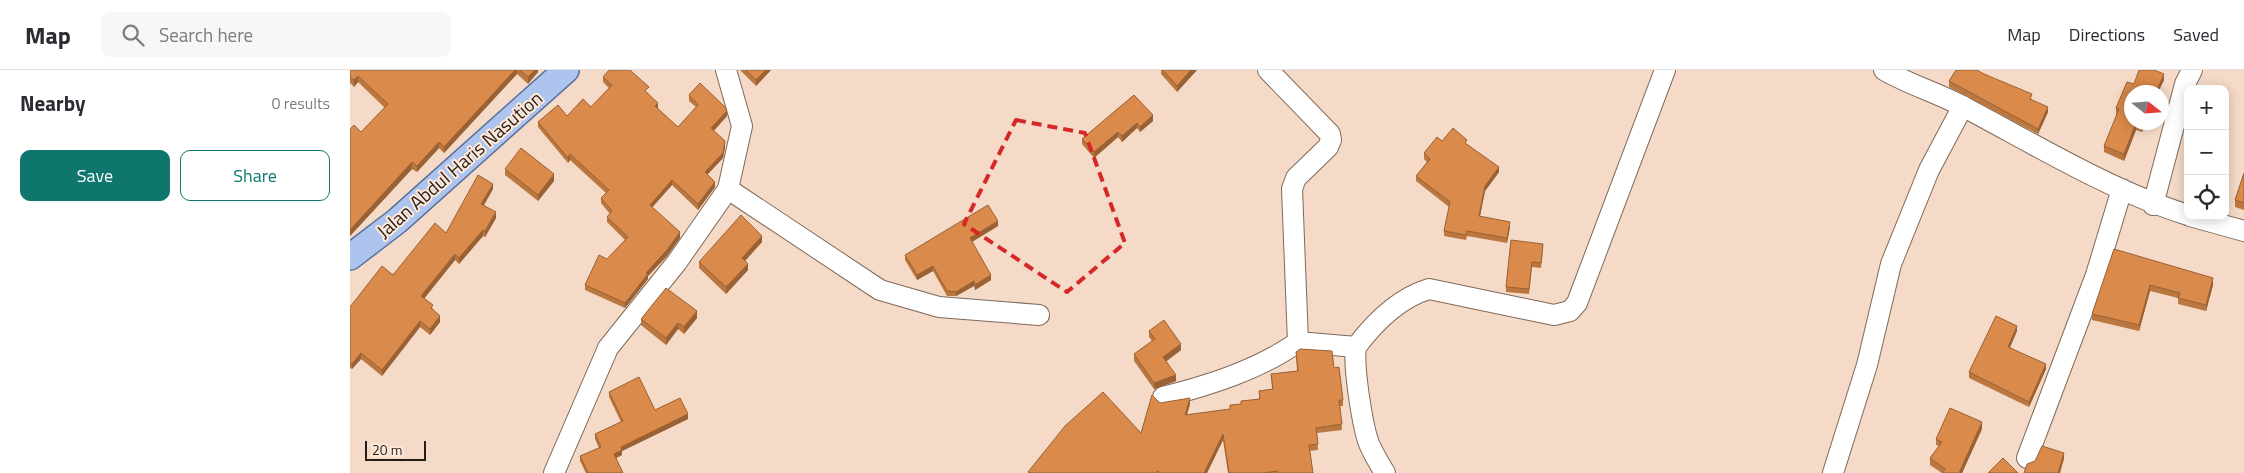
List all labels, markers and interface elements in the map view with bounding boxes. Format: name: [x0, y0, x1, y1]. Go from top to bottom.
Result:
search box: [101, 12, 451, 57]
text: Map: [25, 17, 71, 53]
text: Search here: [159, 20, 253, 49]
icon: search: [119, 21, 147, 49]
text: Map: [2007, 21, 2041, 48]
text: Directions: [2069, 21, 2145, 48]
text: Saved: [2173, 21, 2219, 48]
street label: Jalan Abdul Haris Nasution: [370, 84, 548, 244]
north arrow: [2124, 85, 2169, 130]
map controls: [2184, 85, 2229, 220]
button: +: [2184, 85, 2229, 130]
text: Nearby: [20, 87, 85, 119]
text: 0 results: [271, 91, 330, 115]
button: −: [2184, 130, 2229, 175]
button: Save: [20, 150, 170, 201]
button: Share: [180, 150, 330, 201]
button: locate: [2184, 175, 2229, 220]
scale bar: [365, 438, 426, 461]
text: 20 m: [372, 439, 402, 460]

